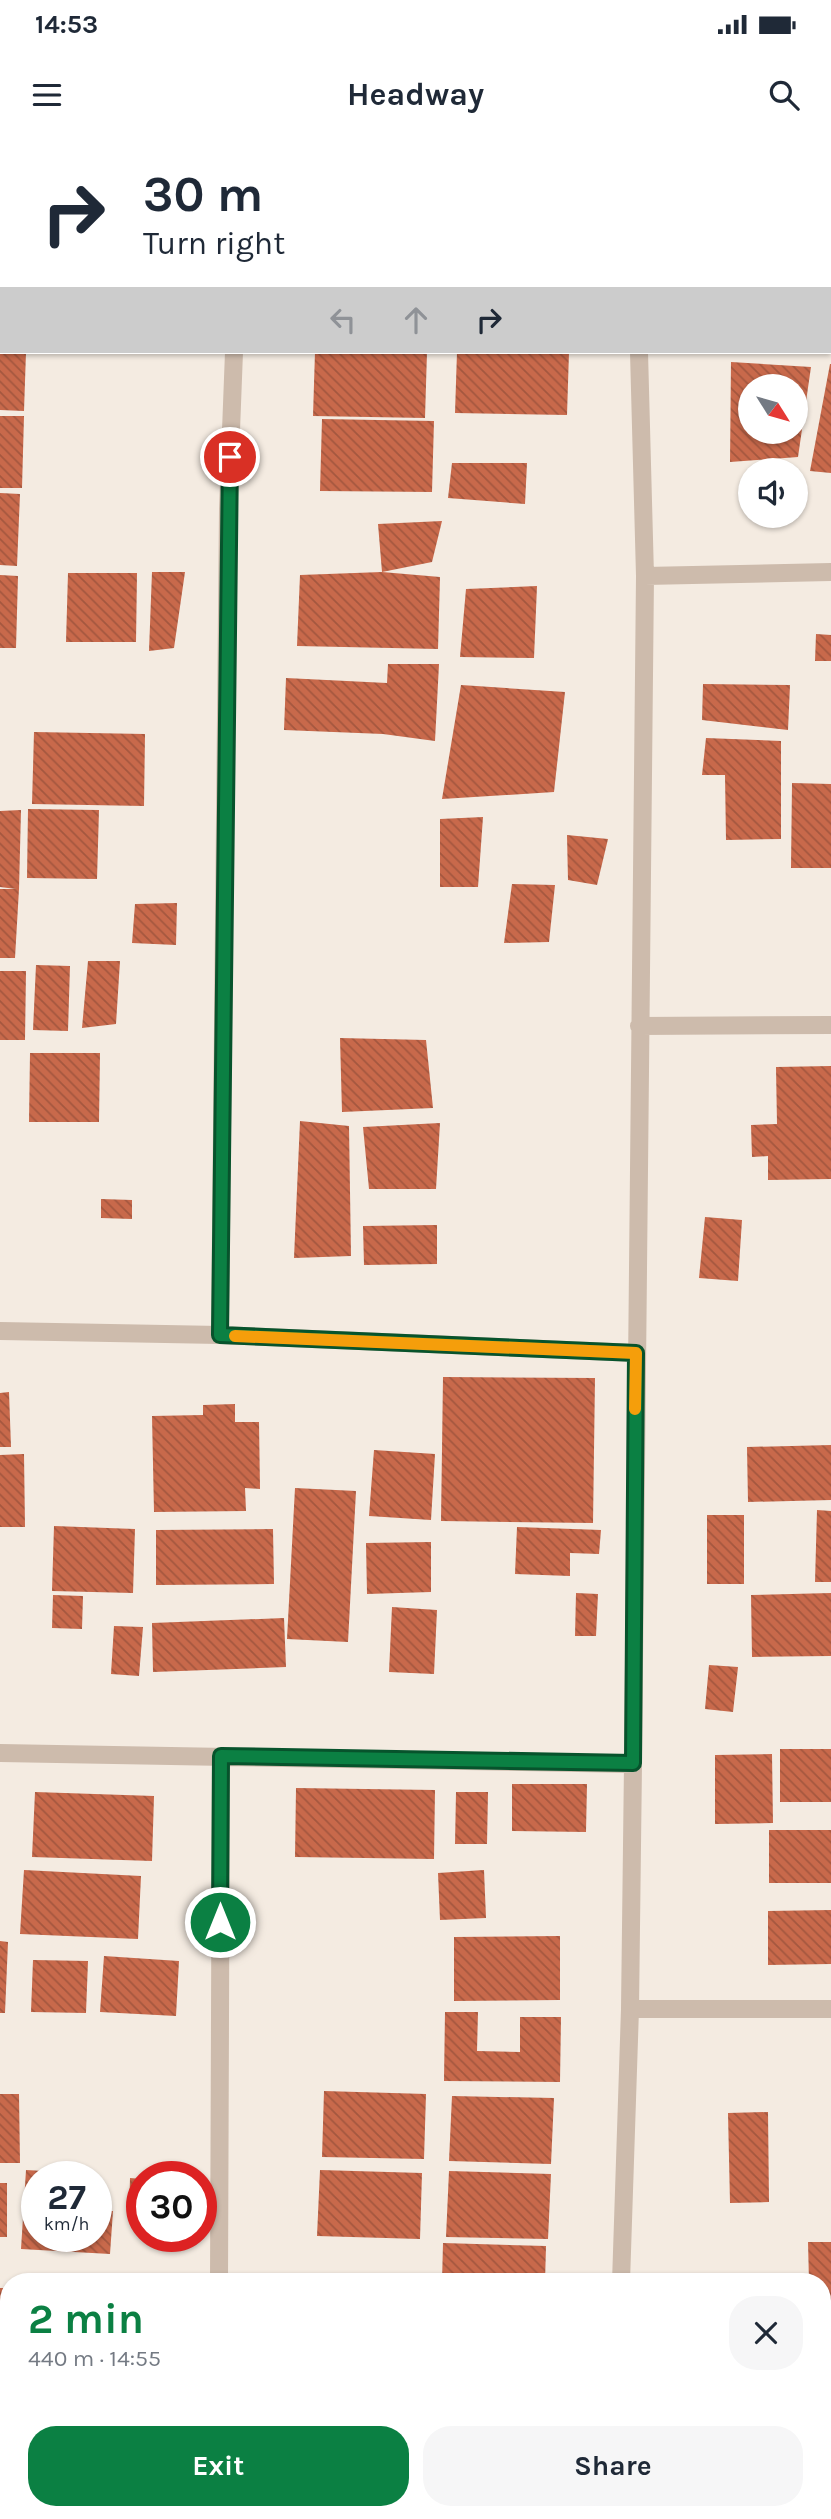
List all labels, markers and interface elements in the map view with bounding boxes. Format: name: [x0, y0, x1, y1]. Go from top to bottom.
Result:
text: 14:53: [35, 9, 98, 40]
icon: menu: [28, 76, 66, 114]
text: Headway: [347, 76, 484, 113]
icon: search: [765, 76, 803, 114]
text: 30 m: [143, 166, 263, 223]
icon: right: [28, 168, 119, 259]
text: Turn right: [143, 225, 285, 262]
icon: left: [324, 301, 362, 339]
icon: ahead: [397, 301, 435, 339]
icon: right: [470, 301, 508, 339]
north arrow: [738, 374, 808, 444]
map controls: [738, 374, 808, 528]
pin: [200, 427, 260, 487]
icon: arrive: [211, 438, 249, 476]
button: sound: [738, 458, 808, 528]
position arrow: [183, 1885, 257, 1959]
speed limit sign: 30: [126, 2161, 217, 2252]
text: 27: [47, 2177, 86, 2218]
text: km/h: [44, 2213, 89, 2235]
text: 2 min: [28, 2294, 144, 2344]
button: close: [729, 2296, 803, 2370]
text: 440 m · 14:55: [28, 2345, 161, 2372]
button: Exit: [28, 2426, 409, 2506]
button: Share: [423, 2426, 803, 2506]

